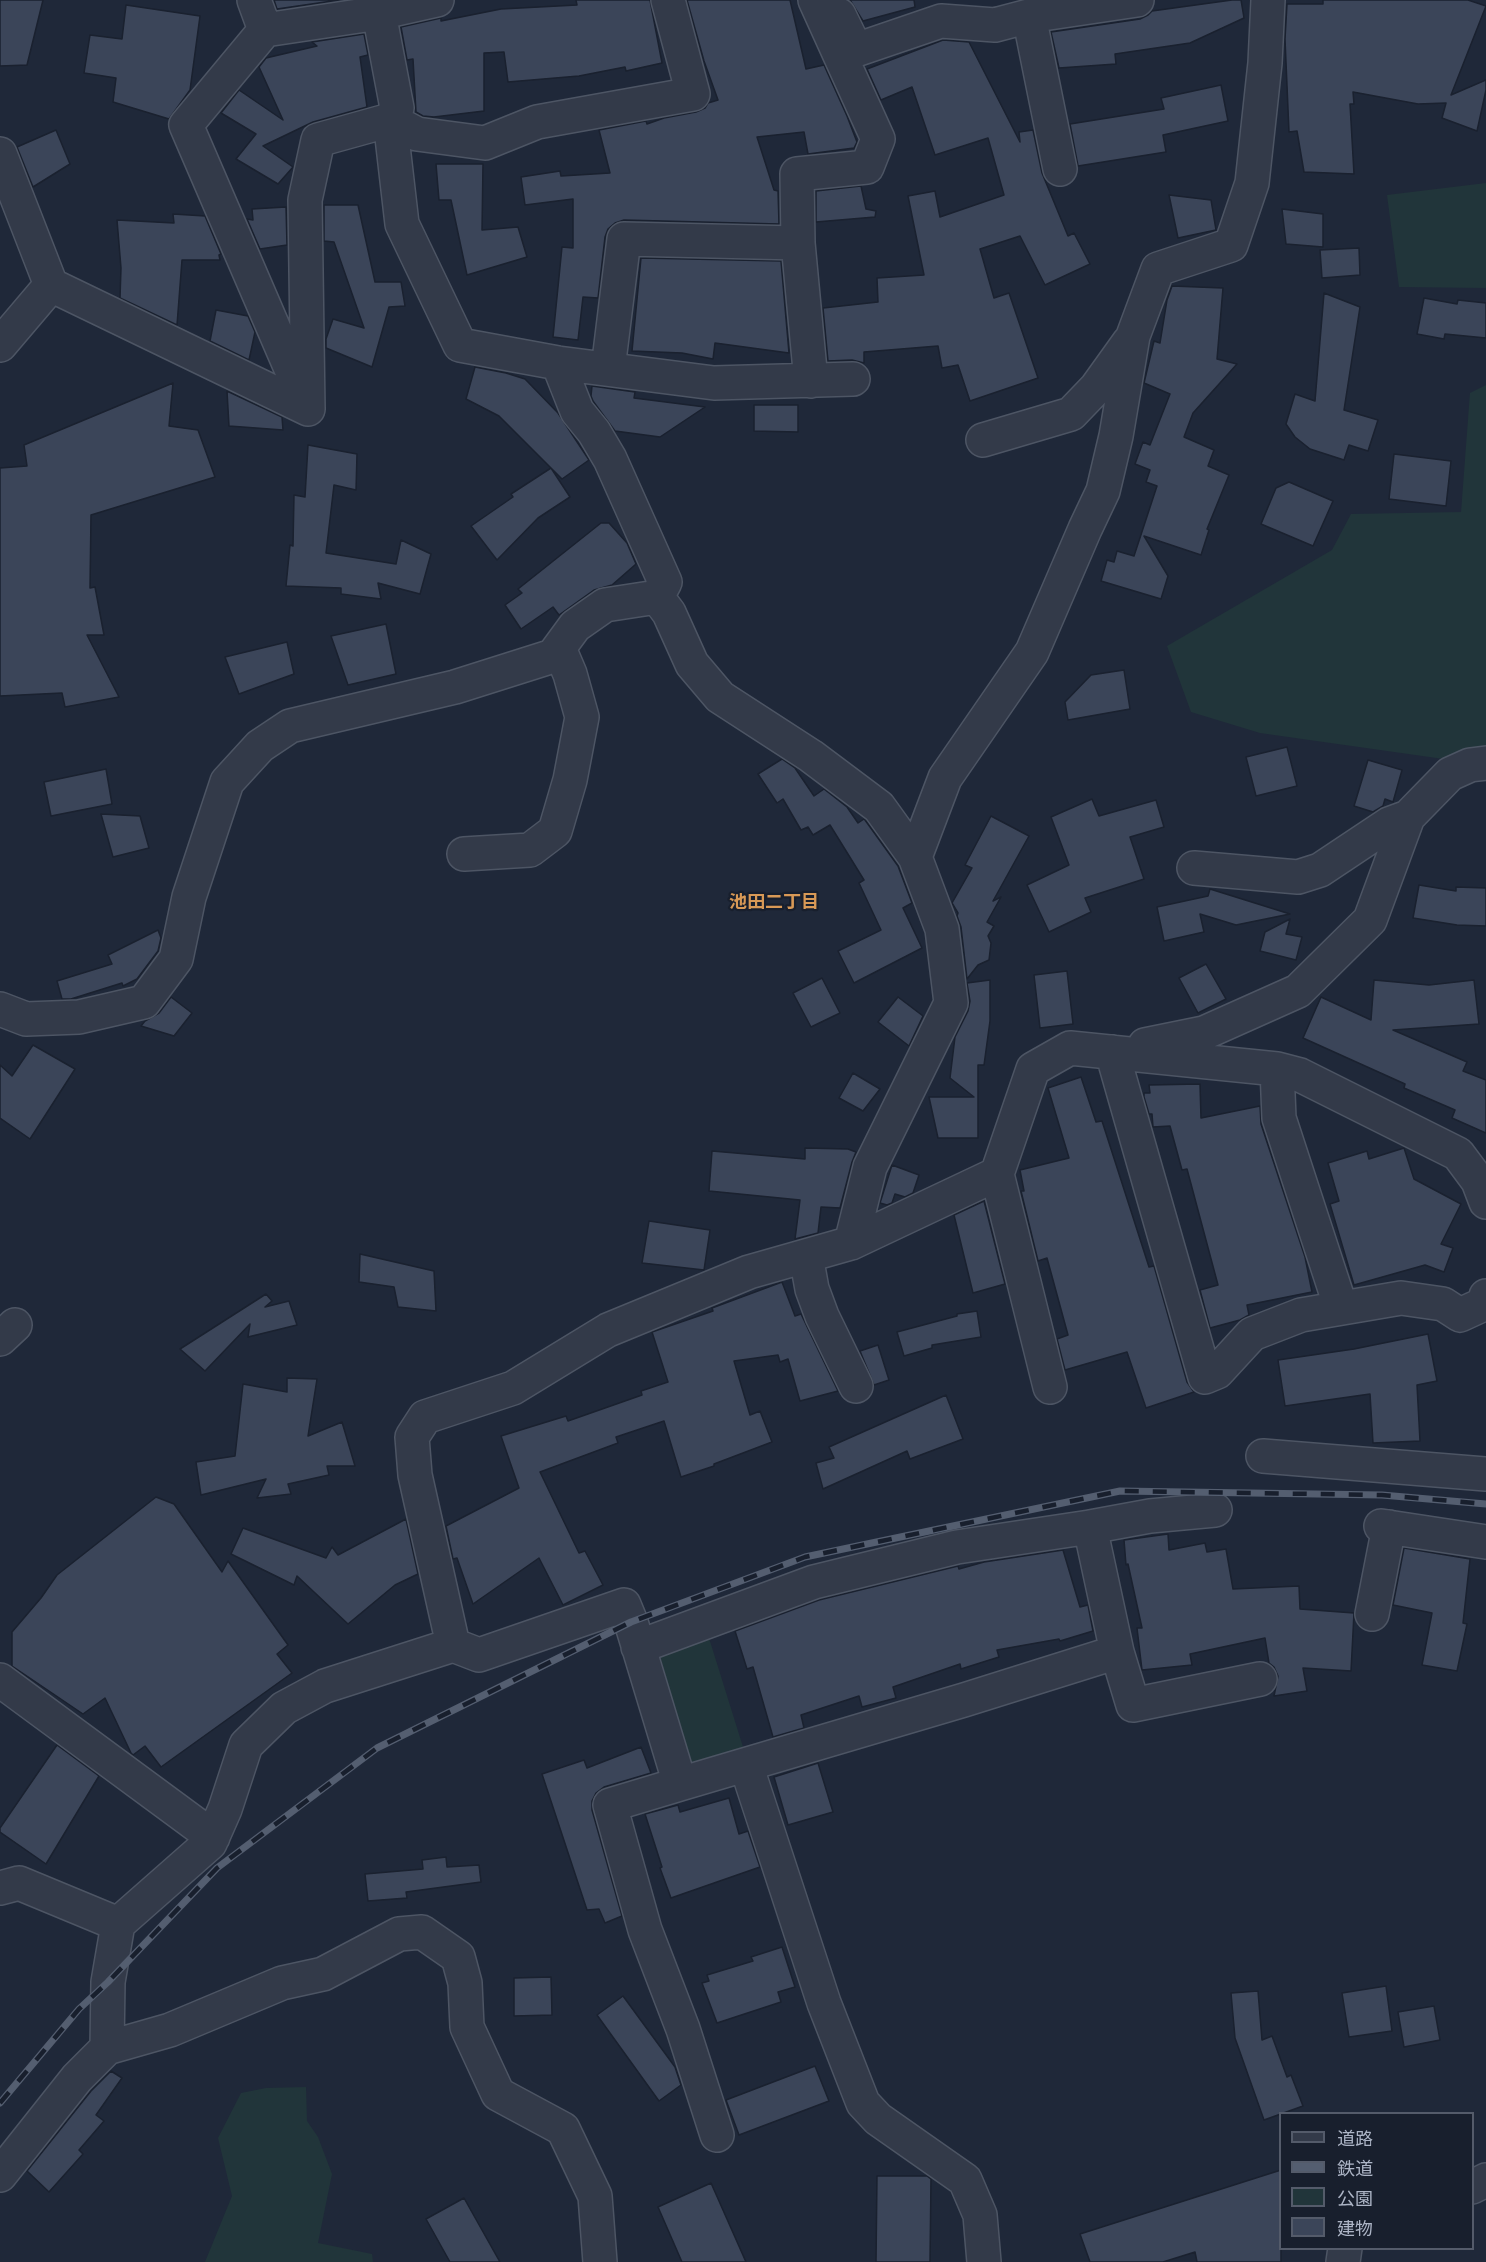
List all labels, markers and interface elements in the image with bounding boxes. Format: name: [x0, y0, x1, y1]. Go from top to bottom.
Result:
district label: 池田二丁目: [729, 892, 819, 914]
legend: [1279, 2112, 1474, 2250]
text: 道路: [1337, 2127, 1373, 2150]
text: 鉄道: [1337, 2157, 1373, 2180]
text: 公園: [1337, 2187, 1373, 2210]
text: 建物: [1337, 2217, 1373, 2240]

